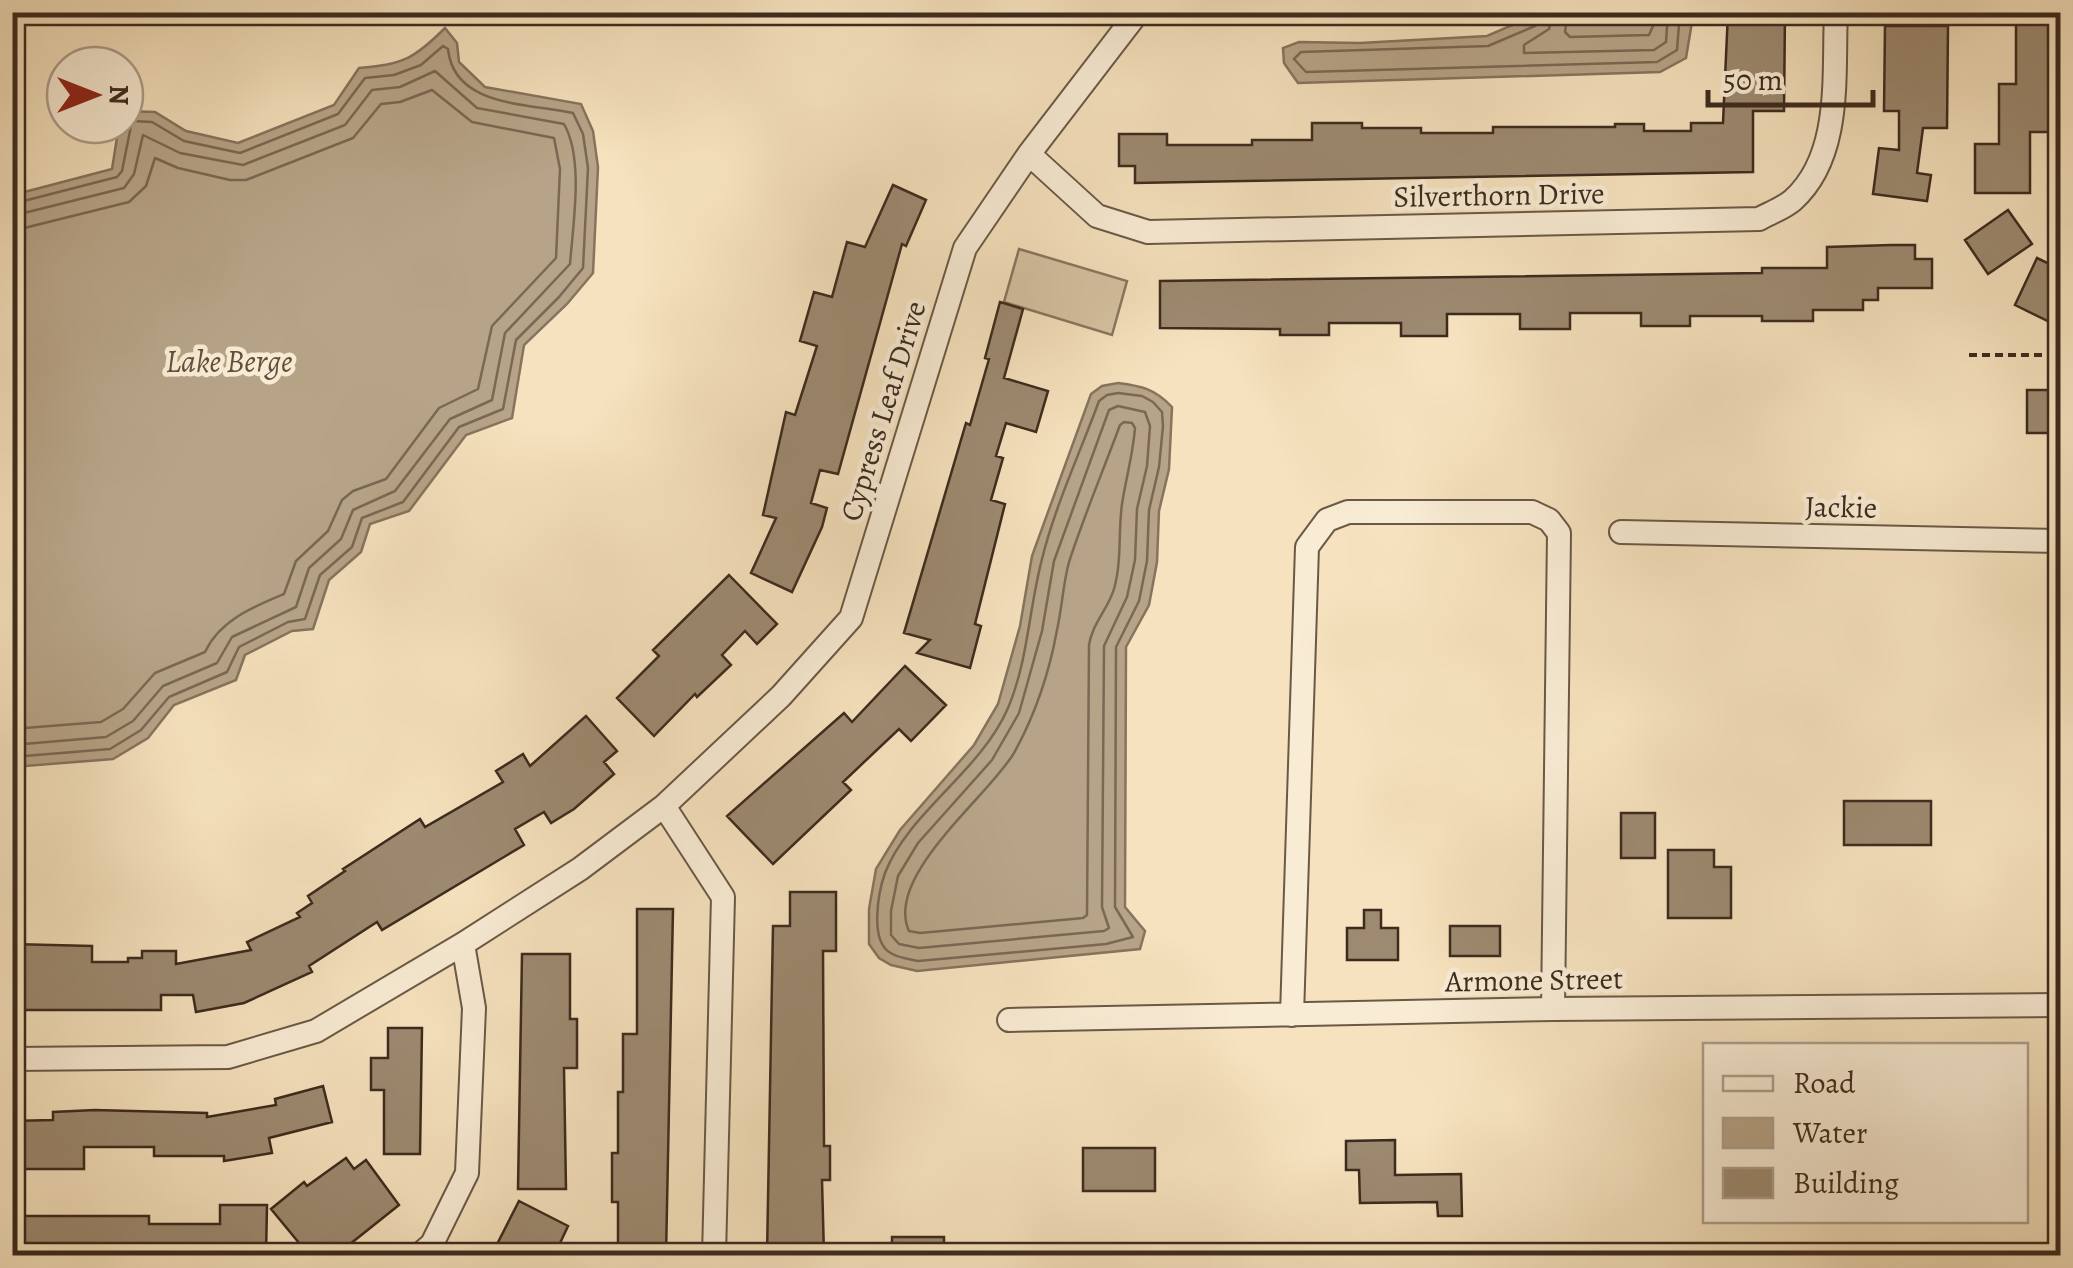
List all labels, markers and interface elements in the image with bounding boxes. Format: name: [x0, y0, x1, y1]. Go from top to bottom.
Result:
north arrow: [45, 45, 145, 145]
scale bar: [1708, 45, 1873, 107]
text: 50 m: [1723, 60, 1783, 100]
text: N: [100, 85, 138, 105]
street label: Silverthorn Drive: [1393, 173, 1605, 217]
street label: Cypress Leaf Drive: [831, 296, 935, 526]
water label: Lake Berge: [165, 339, 293, 383]
street label: Jackie: [1804, 486, 1878, 528]
street label: Armone Street: [1444, 958, 1623, 1002]
legend: [1703, 1043, 2028, 1223]
text: Road: [1793, 1063, 1856, 1103]
text: Water: [1792, 1113, 1867, 1153]
text: Building: [1793, 1163, 1899, 1203]

